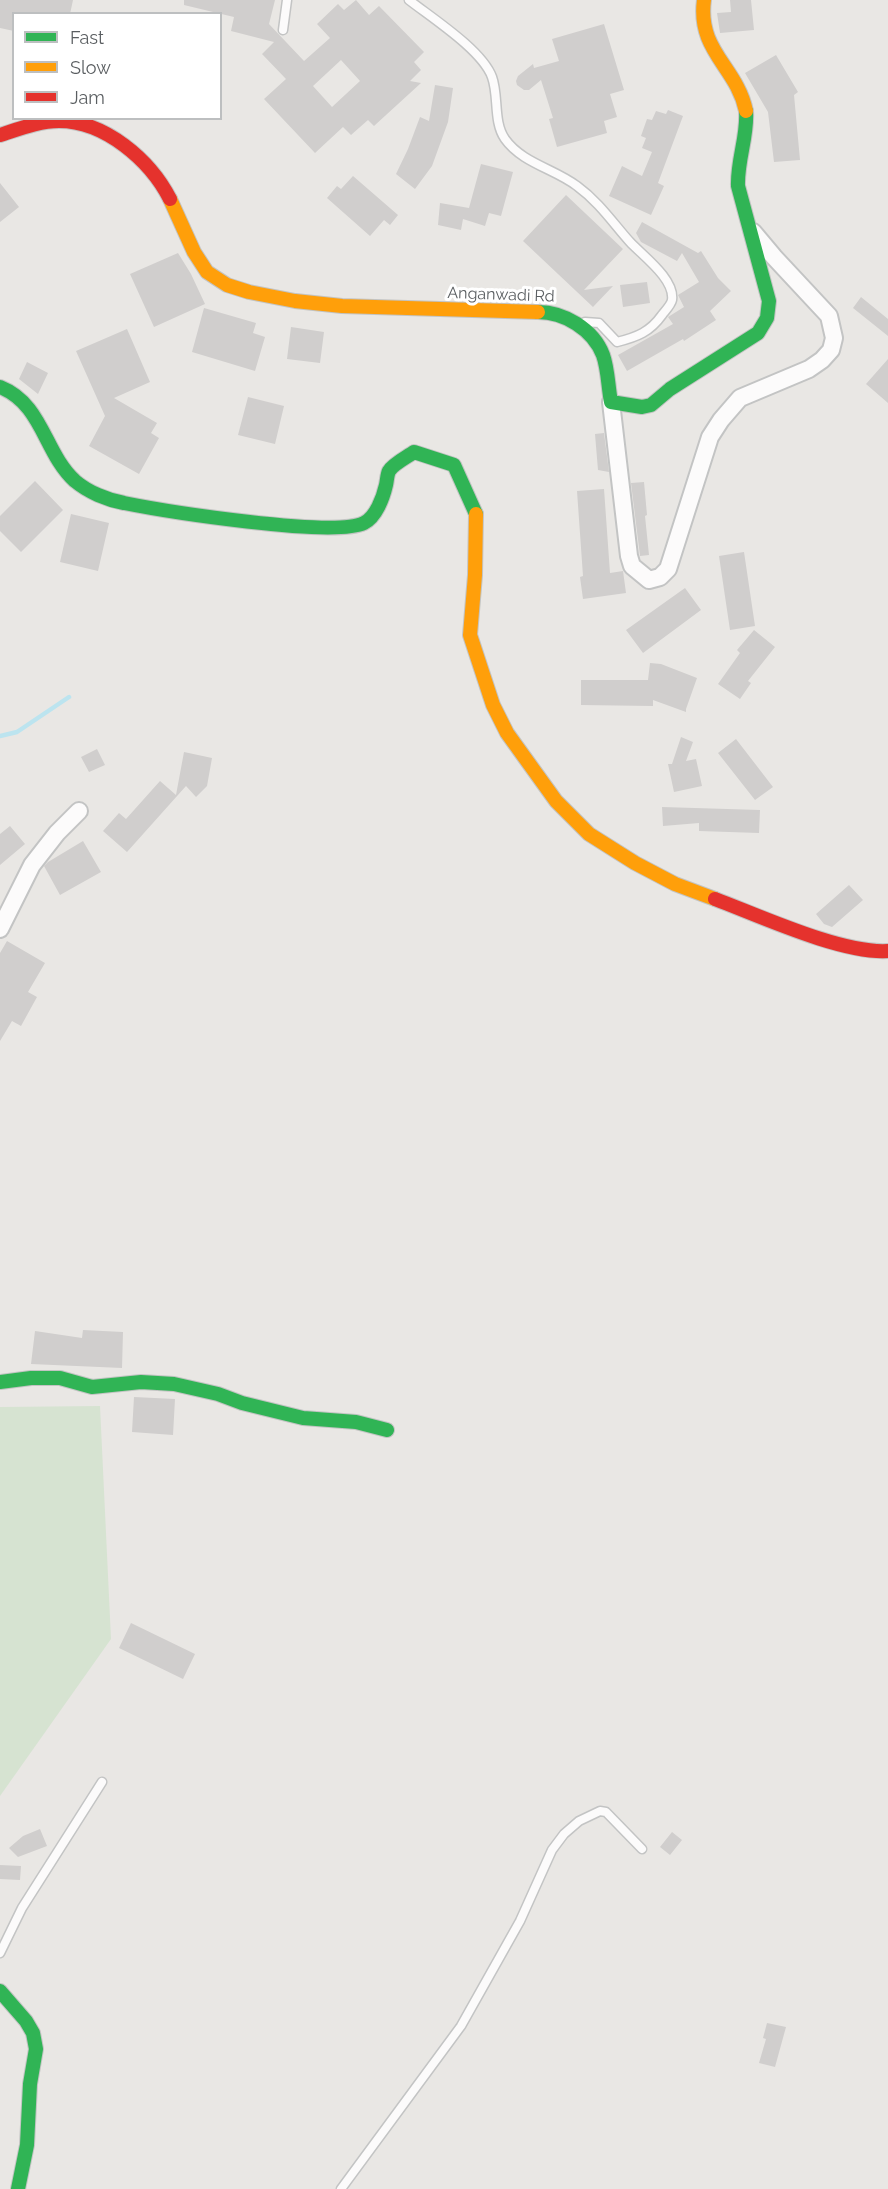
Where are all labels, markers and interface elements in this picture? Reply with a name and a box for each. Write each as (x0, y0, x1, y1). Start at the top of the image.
legend (12, 12, 222, 120)
text: Fast (70, 27, 104, 48)
text: Slow (70, 57, 111, 78)
text: Jam (70, 87, 105, 108)
street label: Anganwadi Rd (447, 284, 555, 306)

